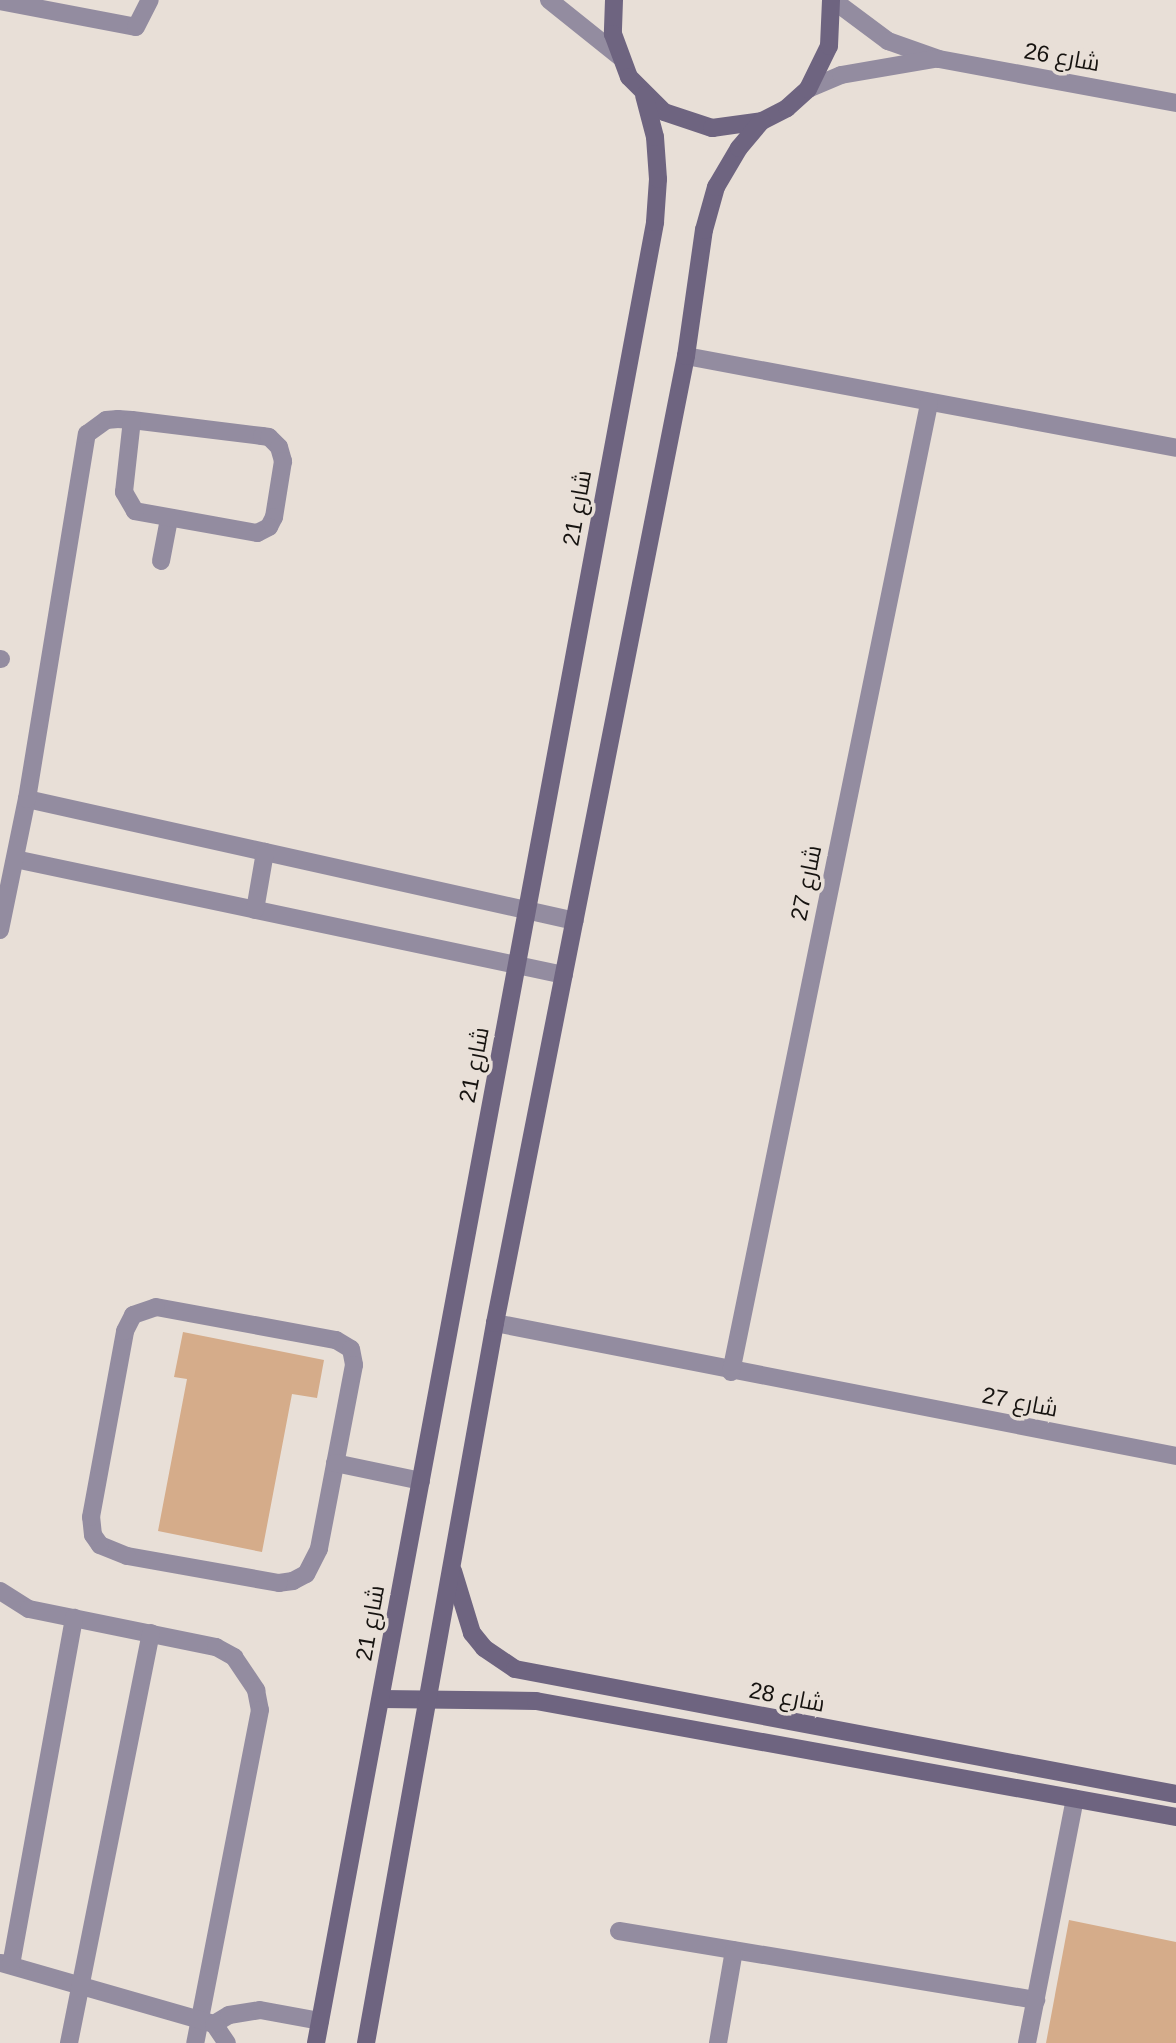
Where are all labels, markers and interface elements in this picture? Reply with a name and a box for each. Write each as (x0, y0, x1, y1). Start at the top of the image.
street label: شارع 26 (1022, 37, 1102, 77)
street label: شارع 21 (557, 468, 597, 548)
street label: شارع 27 (785, 843, 827, 923)
street label: شارع 21 (453, 1025, 495, 1105)
street label: شارع 27 (980, 1381, 1060, 1423)
street label: شارع 21 (350, 1583, 390, 1663)
street label: شارع 28 (747, 1676, 827, 1718)

